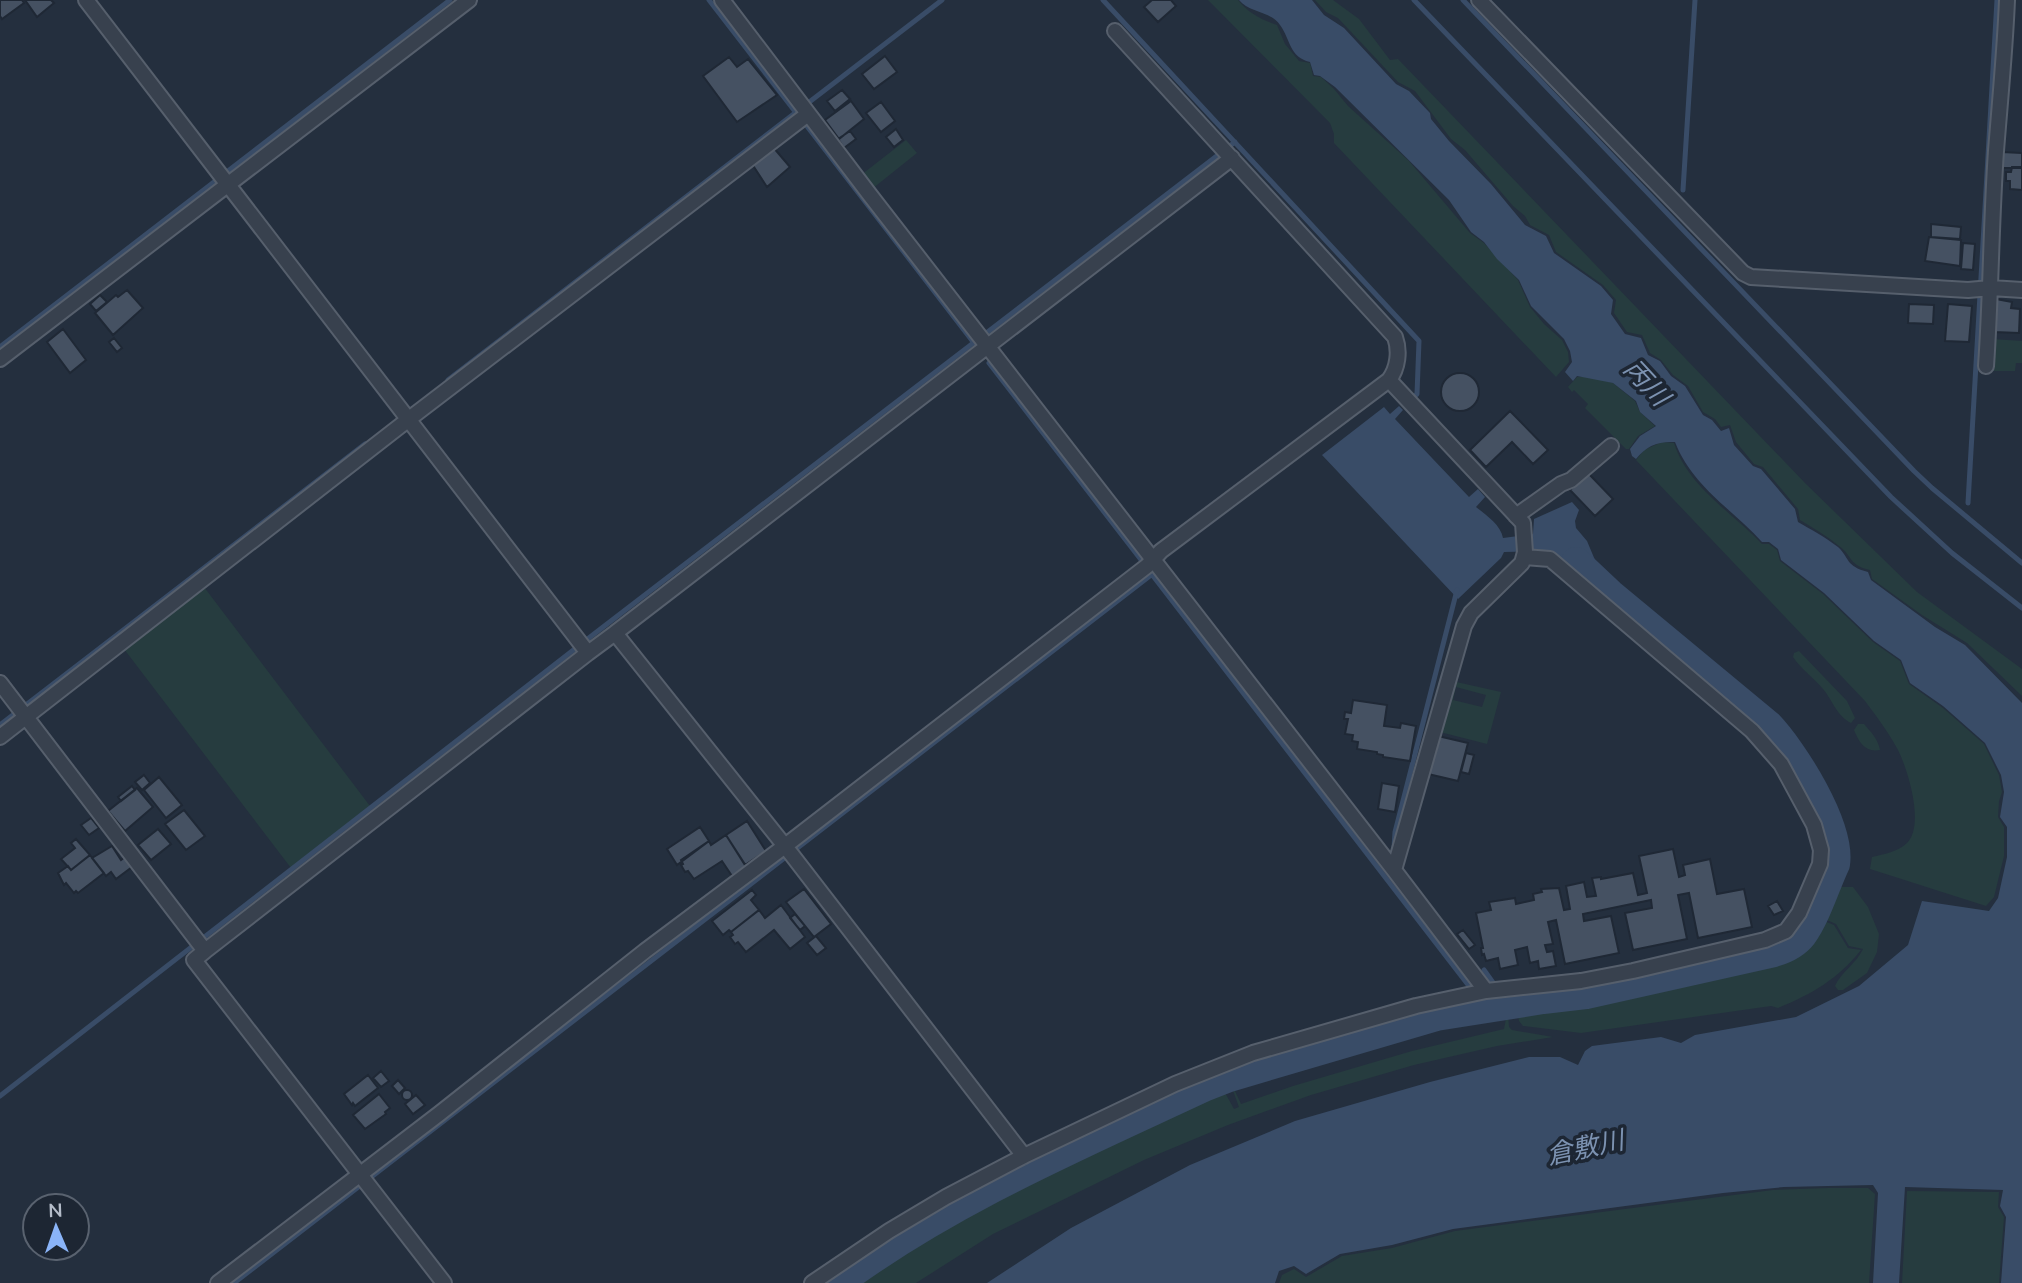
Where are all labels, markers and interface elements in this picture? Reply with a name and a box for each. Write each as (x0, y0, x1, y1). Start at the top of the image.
water label: 丙川 (1617, 352, 1679, 414)
water label: 倉敷川 (1543, 1122, 1630, 1171)
north arrow (21, 1192, 91, 1262)
text: N (48, 1198, 63, 1222)

